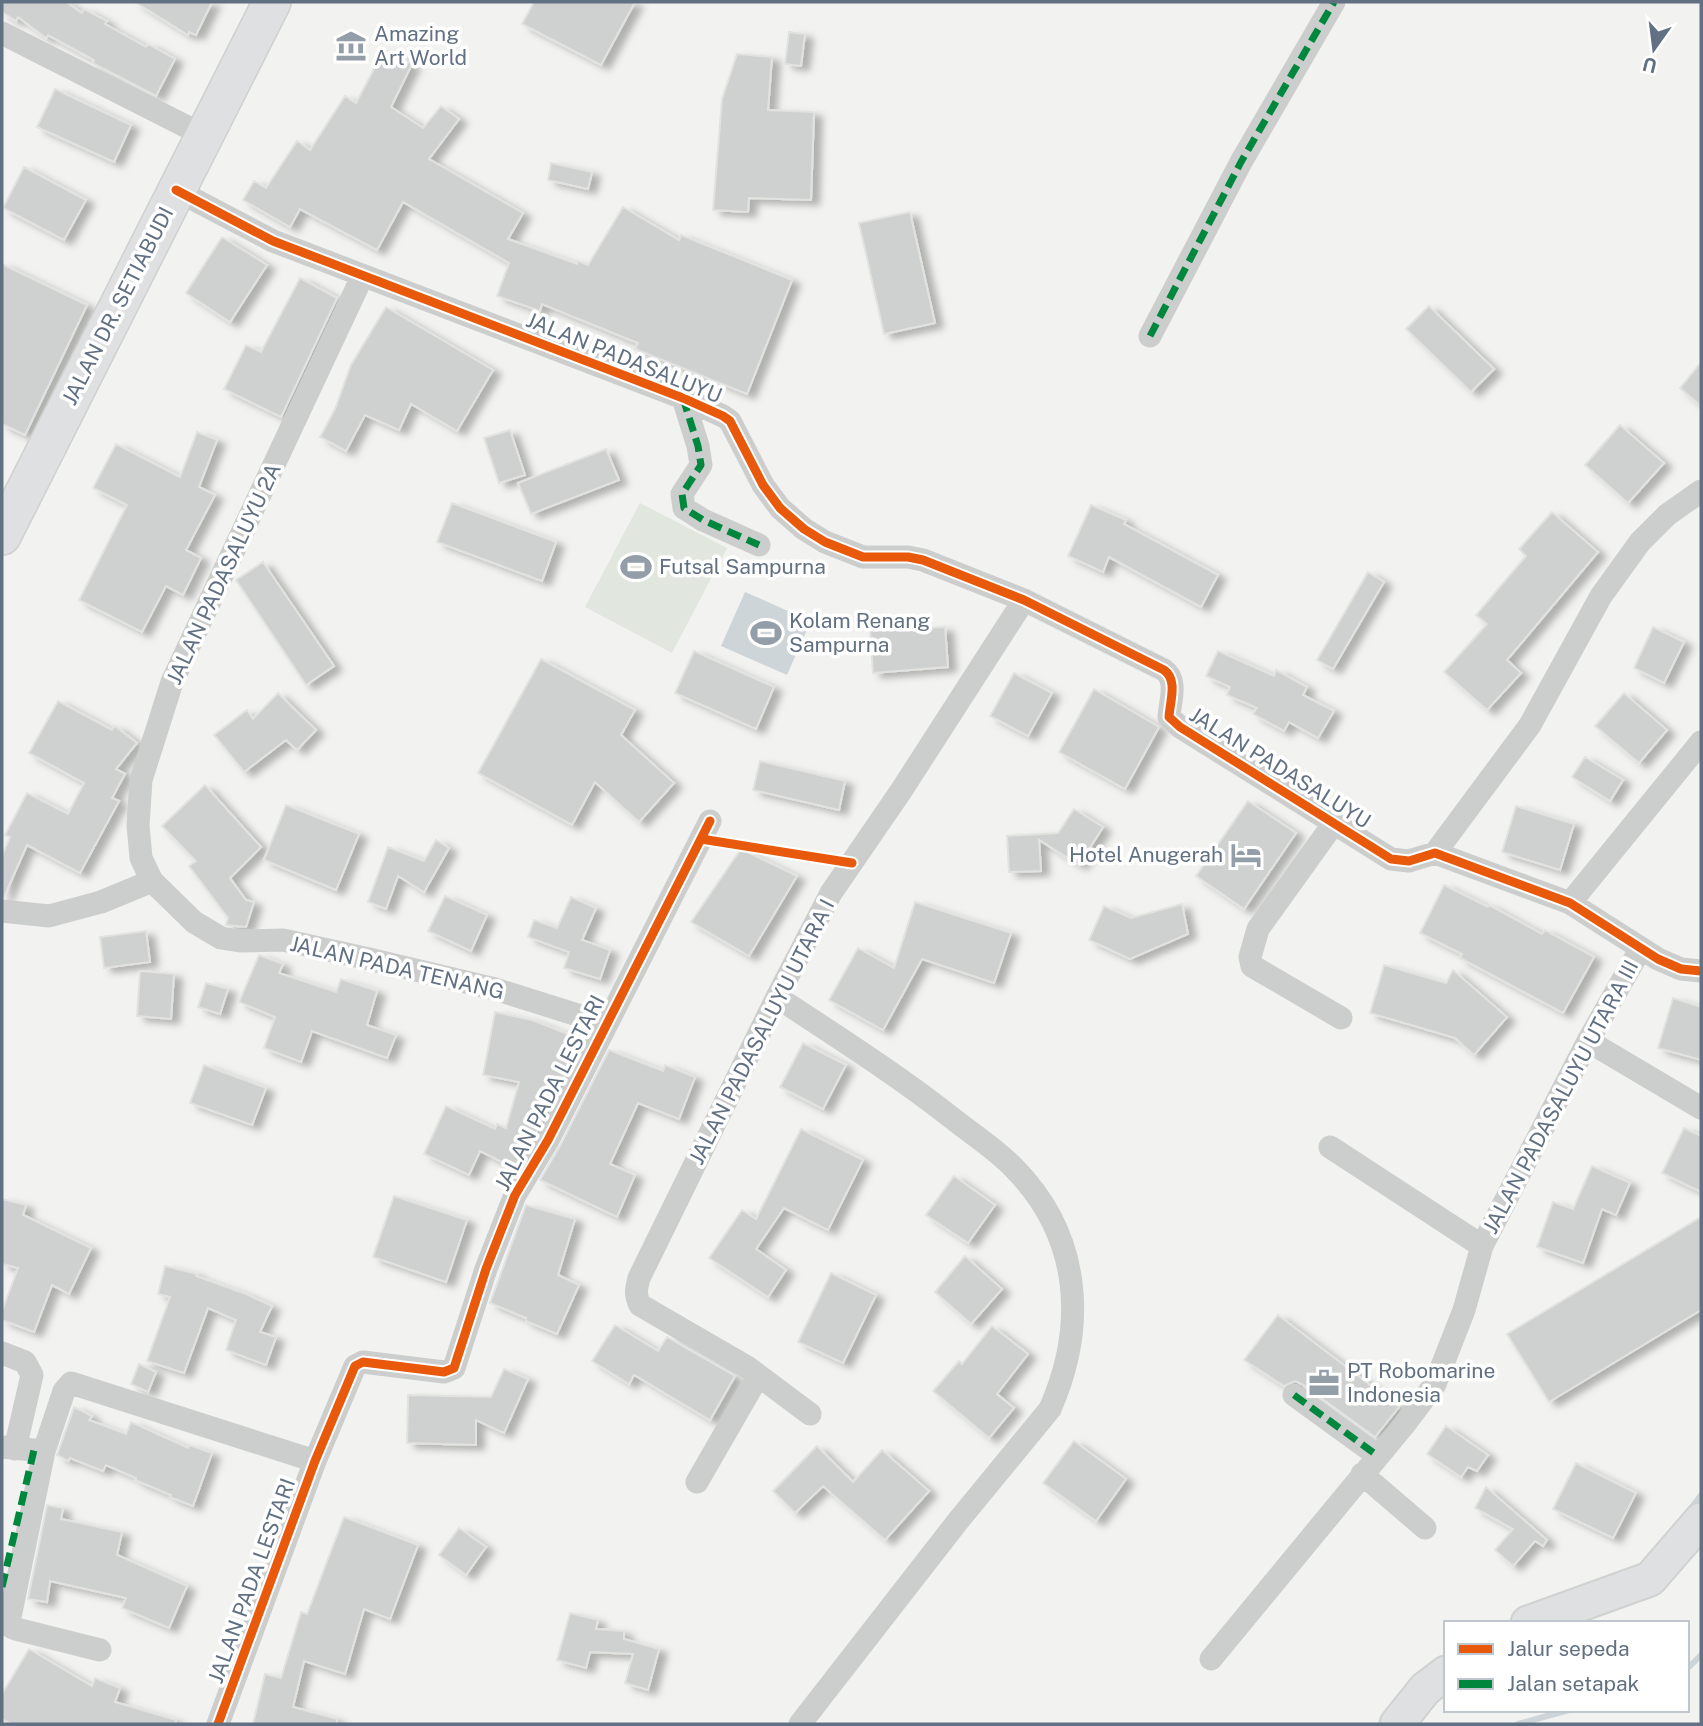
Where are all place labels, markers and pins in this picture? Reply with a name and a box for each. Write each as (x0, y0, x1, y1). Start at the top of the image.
place label: Amazing Art World (374, 21, 467, 70)
museum icon: Amazing Art World (334, 29, 368, 63)
sports icon: Futsal Sampurna (619, 550, 653, 584)
place label: Futsal Sampurna (659, 554, 826, 579)
place label: Kolam Renang Sampurna (789, 608, 930, 657)
sports icon: Kolam Renang Sampurna (749, 616, 783, 650)
hotel icon: Hotel Anugerah (1229, 838, 1263, 872)
place label: Hotel Anugerah (1069, 842, 1223, 867)
place label: PT Robomarine Indonesia (1347, 1358, 1495, 1407)
office icon: PT Robomarine Indonesia (1307, 1366, 1341, 1400)

